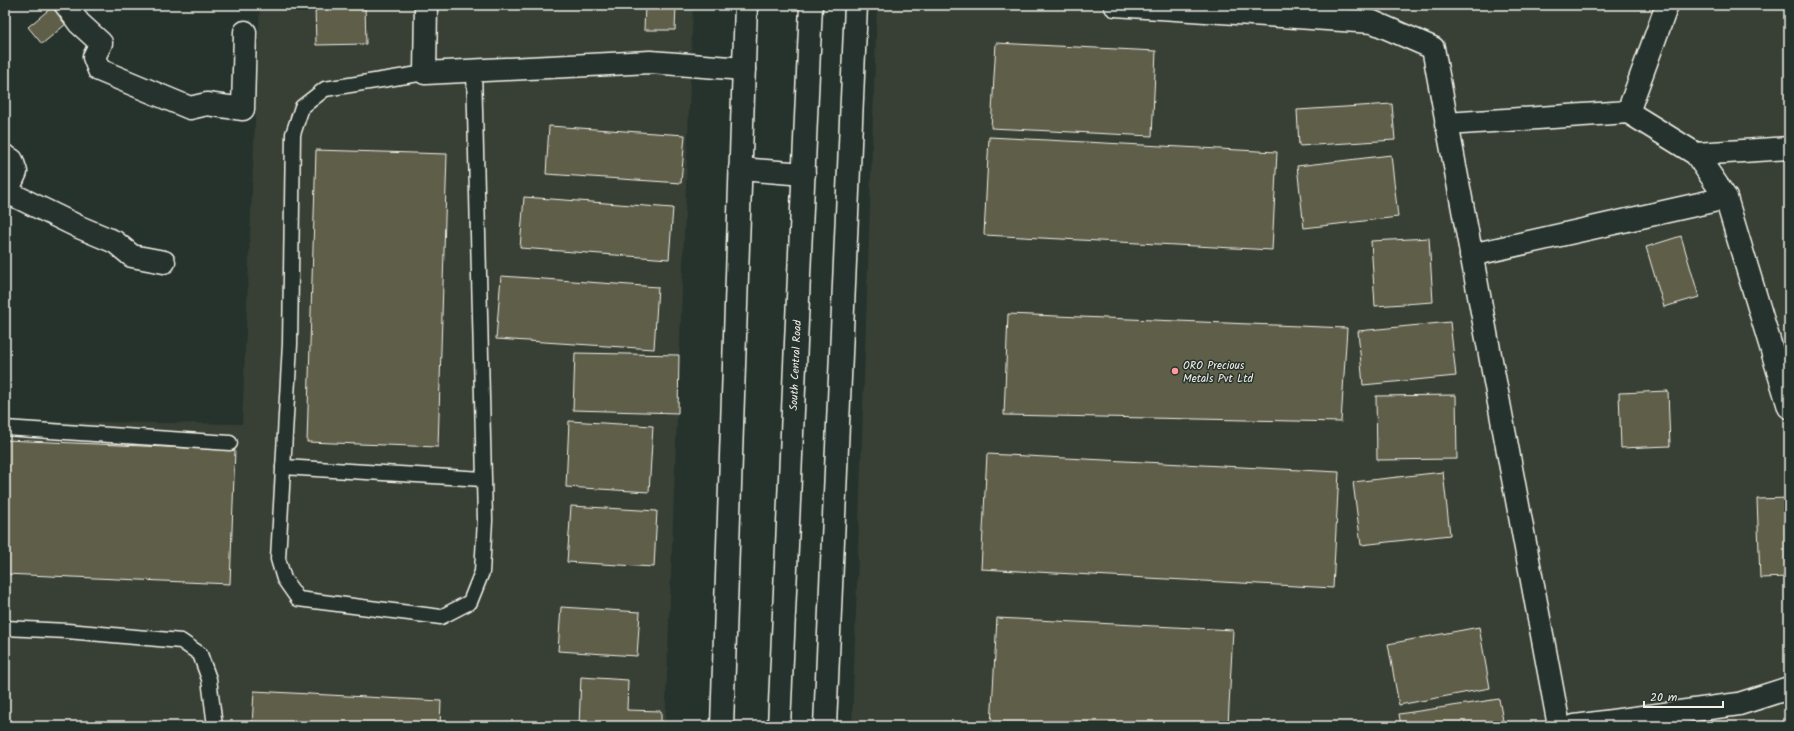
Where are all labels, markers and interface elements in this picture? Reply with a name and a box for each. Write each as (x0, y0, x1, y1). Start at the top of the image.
street label: South Central Road (785, 319, 807, 411)
place label: ORO Precious Metals Pvt Ltd (1183, 357, 1253, 388)
marker: ORO Precious Metals Pvt Ltd (1170, 366, 1180, 376)
scale bar (1644, 683, 1723, 709)
text: 20 m (1650, 688, 1678, 707)

